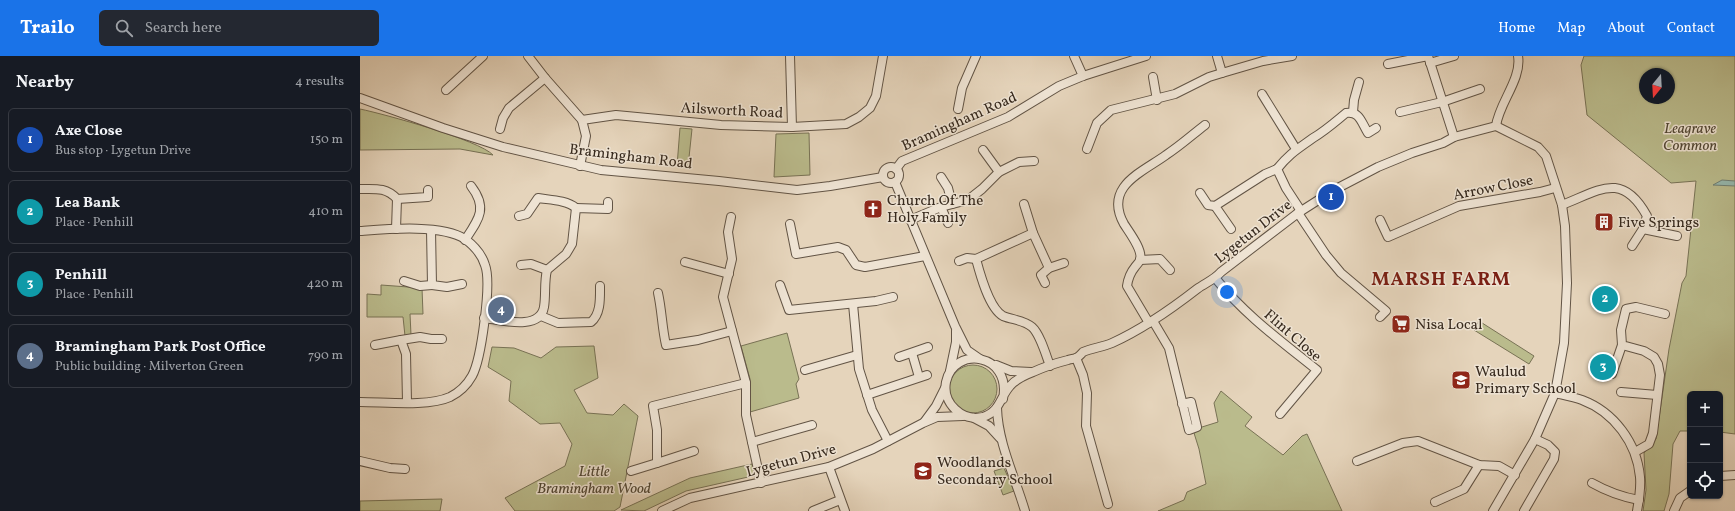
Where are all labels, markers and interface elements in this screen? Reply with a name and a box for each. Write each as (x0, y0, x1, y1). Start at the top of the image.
search box (99, 10, 379, 46)
text: Trailo (20, 15, 75, 41)
icon: search (113, 17, 135, 39)
text: Search here (145, 18, 222, 39)
text: Home (1498, 19, 1535, 38)
text: Map (1557, 19, 1585, 38)
text: About (1607, 19, 1645, 38)
text: Contact (1667, 19, 1715, 38)
north arrow (1639, 68, 1675, 104)
text: Nearby (16, 71, 74, 94)
text: 4 results (295, 73, 344, 91)
street label: Bramingham Road (899, 88, 1021, 157)
street label: Ailsworth Road (680, 98, 784, 125)
park label: Leagrave Common (1663, 119, 1717, 157)
text: Axe Close (55, 121, 122, 142)
text: 1 (27, 131, 33, 149)
text: 150 m (310, 131, 343, 149)
street label: Bramingham Road (568, 140, 694, 175)
text: Bus stop · Lygetun Drive (55, 142, 191, 160)
street label: Arrow Close (1452, 170, 1535, 206)
pin: 1 (1318, 182, 1344, 212)
place label: Church Of The Holy Family (887, 191, 983, 229)
text: Lea Bank (55, 193, 120, 214)
street label: Lygetun Drive (1211, 195, 1297, 269)
church icon: Church Of The Holy Family (862, 198, 884, 220)
text: 2 (27, 203, 33, 221)
text: 410 m (308, 203, 343, 221)
building icon: Five Springs (1593, 211, 1615, 233)
place label: Five Springs (1618, 213, 1699, 234)
text: Place · Penhill (55, 214, 133, 232)
text: Penhill (55, 265, 107, 286)
district label: MARSH FARM (1371, 267, 1511, 293)
text: 3 (27, 275, 33, 293)
text: 420 m (306, 275, 343, 293)
your location (1217, 282, 1237, 302)
pin: 2 (1592, 284, 1618, 314)
text: Place · Penhill (55, 286, 133, 304)
pin: 4 (488, 295, 514, 325)
street label: Flint Close (1259, 305, 1325, 367)
supermarket icon: Nisa Local (1390, 313, 1412, 335)
place label: Nisa Local (1415, 315, 1483, 336)
text: Bramingham Park Post Office (55, 337, 266, 358)
text: 4 (26, 347, 34, 365)
text: 790 m (308, 347, 343, 365)
pin: 3 (1590, 352, 1616, 382)
text: Public building · Milverton Green (55, 358, 244, 376)
place label: Waulud Primary School (1475, 362, 1576, 400)
school or university icon: Waulud Primary School (1450, 369, 1472, 391)
map controls (1687, 391, 1723, 499)
button: + (1687, 391, 1723, 427)
button: − (1687, 427, 1723, 463)
street label: Lygetun Drive (744, 439, 839, 484)
place label: Woodlands Secondary School (937, 453, 1053, 491)
school or university icon: Woodlands Secondary School (912, 460, 934, 482)
park label: Little Bramingham Wood (537, 462, 651, 500)
button: locate (1687, 463, 1723, 499)

